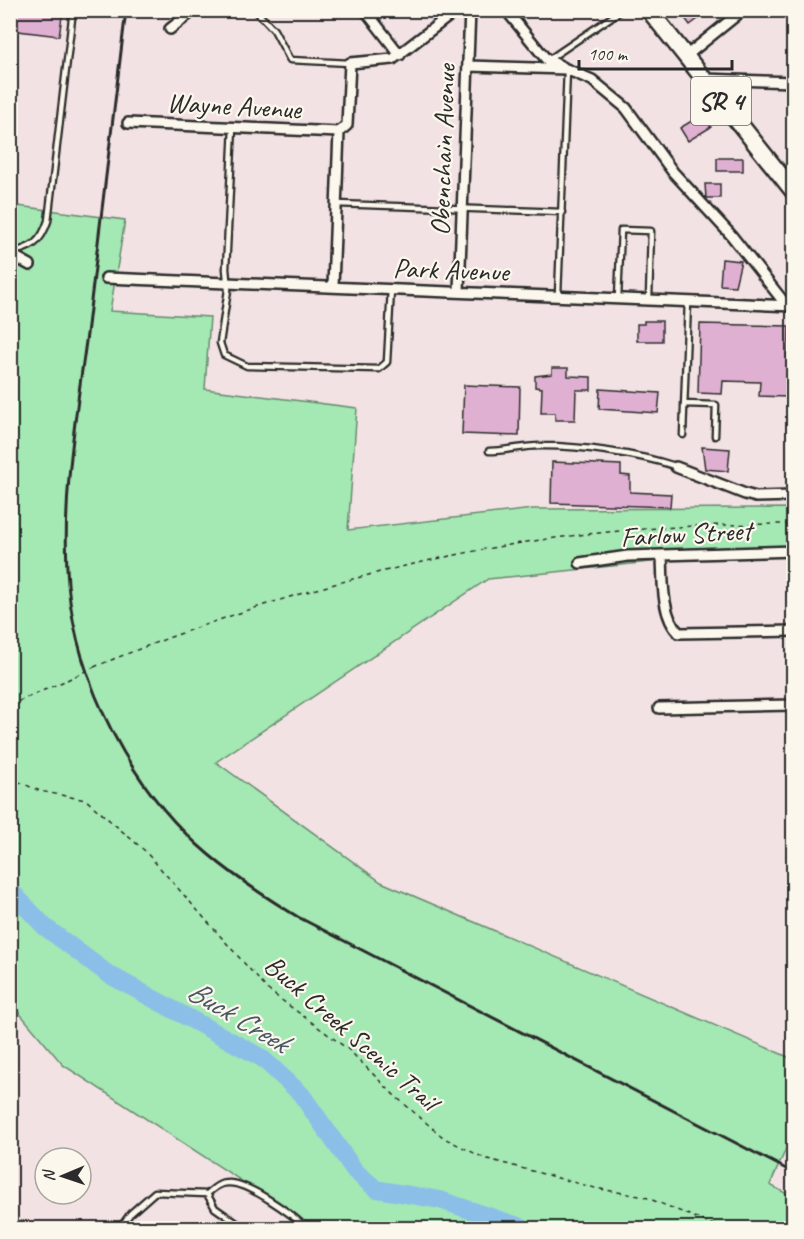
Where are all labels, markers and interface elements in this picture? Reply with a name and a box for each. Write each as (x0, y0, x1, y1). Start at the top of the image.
scale bar (579, 33, 732, 71)
text: 100 m (588, 43, 629, 65)
street label: Obenchain Avenue (422, 62, 463, 236)
road number: SR 4 (691, 77, 751, 125)
street label: Wayne Avenue (166, 85, 304, 127)
street label: Park Avenue (393, 250, 511, 289)
street label: Farlow Street (620, 512, 756, 554)
street label: Buck Creek Scenic Trail (257, 947, 450, 1121)
water label: Buck Creek (181, 971, 300, 1064)
north arrow (33, 1146, 93, 1206)
text: N (39, 1168, 59, 1182)

